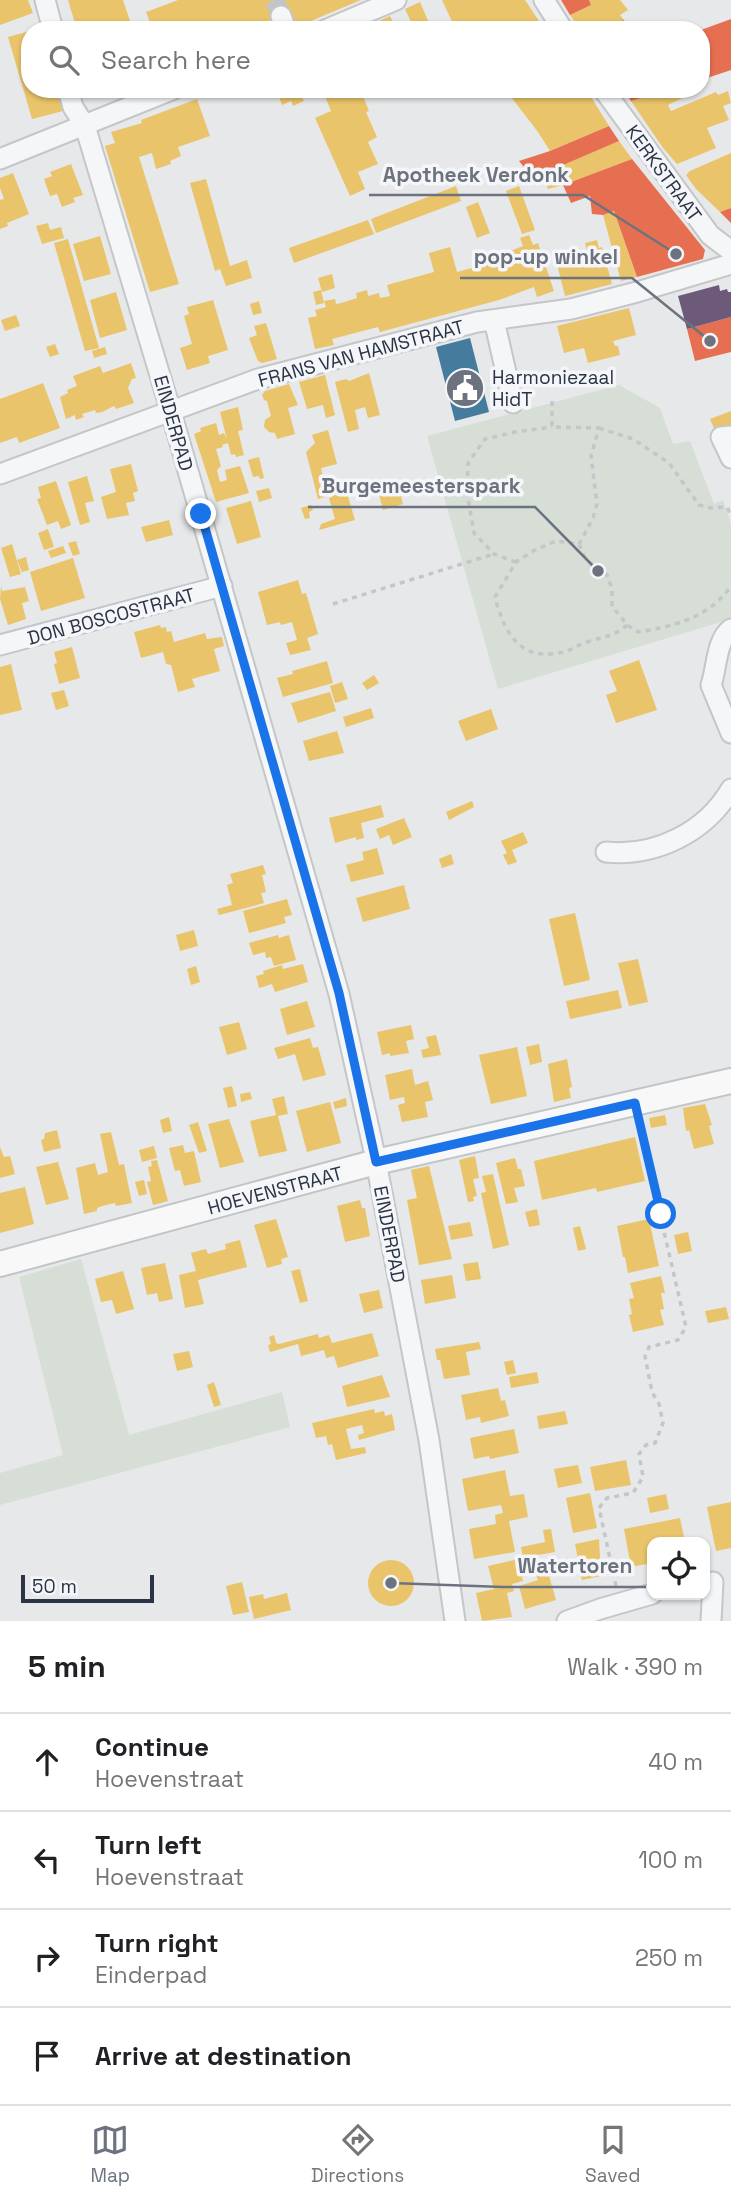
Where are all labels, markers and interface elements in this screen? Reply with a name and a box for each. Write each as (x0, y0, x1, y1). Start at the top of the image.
search box (21, 21, 710, 98)
icon: search (45, 41, 83, 79)
text: Search here (101, 43, 251, 77)
street label: KERKSTRAAT (620, 120, 707, 227)
callout: Apotheek Verdonk (369, 153, 583, 195)
text: Apotheek Verdonk (383, 161, 569, 188)
callout: pop-up winkel (460, 236, 632, 278)
text: pop-up winkel (474, 243, 618, 270)
street label: FRANS VAN HAMSTRAAT (255, 314, 467, 393)
place label: Harmoniezaal HidT (492, 365, 614, 412)
public building icon: Harmoniezaal HidT (444, 367, 486, 409)
street label: EINDERPAD (148, 373, 199, 474)
callout: Burgemeesterspark (308, 465, 535, 507)
text: Burgemeesterspark (321, 472, 521, 499)
route end (185, 498, 216, 529)
street label: DON BOSCOSTRAAT (25, 582, 198, 651)
street label: HOEVENSTRAAT (205, 1160, 345, 1221)
street label: EINDERPAD (368, 1184, 411, 1285)
route start (645, 1198, 676, 1229)
map controls (647, 1537, 710, 1600)
button: locate (647, 1537, 710, 1600)
callout: Watertoren (503, 1545, 646, 1587)
text: Watertoren (518, 1552, 632, 1579)
scale bar (21, 1572, 154, 1604)
text: 50 m (32, 1574, 77, 1599)
text: 5 min (28, 1647, 106, 1686)
text: Walk · 390 m (567, 1652, 703, 1682)
text: Continue (95, 1730, 209, 1764)
icon: ahead (28, 1743, 66, 1781)
text: 40 m (648, 1747, 703, 1777)
text: Hoevenstraat (95, 1764, 244, 1794)
text: Turn left (95, 1828, 202, 1862)
icon: left (28, 1841, 66, 1879)
text: 100 m (638, 1845, 703, 1875)
text: Hoevenstraat (95, 1862, 244, 1892)
text: Turn right (95, 1926, 219, 1960)
icon: right (28, 1939, 66, 1977)
text: 250 m (635, 1943, 703, 1973)
text: Einderpad (95, 1960, 207, 1990)
icon: arrive (28, 2037, 66, 2075)
text: Arrive at destination (95, 2039, 352, 2073)
tab: Map (90, 2121, 130, 2188)
tab: Directions (311, 2121, 404, 2188)
tab: Saved (585, 2121, 641, 2188)

